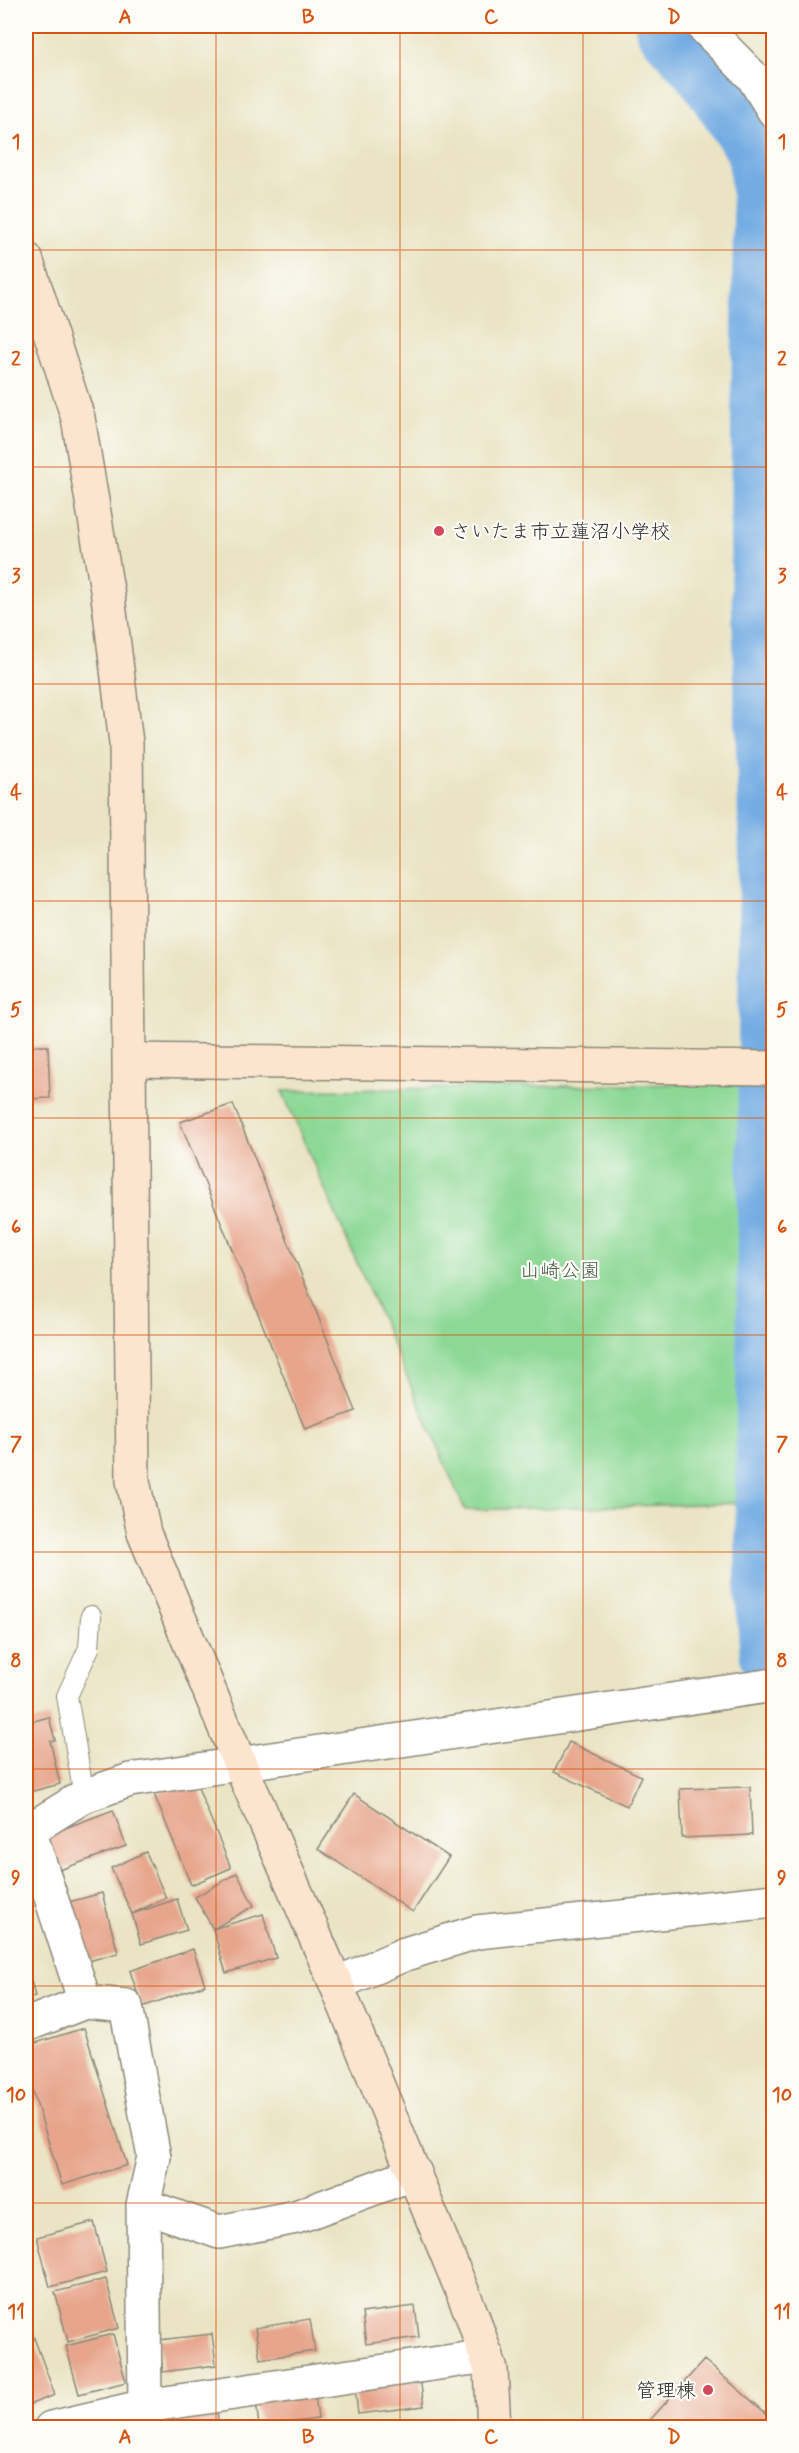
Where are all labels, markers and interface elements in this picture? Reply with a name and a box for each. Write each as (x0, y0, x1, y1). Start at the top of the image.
text: A (118, 4, 132, 31)
text: B (302, 4, 315, 31)
text: C (484, 4, 499, 31)
text: D (667, 4, 681, 31)
text: 1 (12, 129, 20, 156)
text: 1 (778, 129, 786, 156)
text: 2 (11, 346, 21, 373)
text: 2 (777, 346, 787, 373)
place label: さいたま市立蓮沼小学校 (451, 519, 670, 546)
marker: さいたま市立蓮沼小学校 (432, 524, 446, 538)
text: 3 (11, 563, 21, 590)
text: 3 (777, 563, 787, 590)
text: 4 (10, 780, 22, 807)
text: 4 (776, 780, 788, 807)
text: 5 (10, 997, 22, 1024)
text: 5 (776, 997, 788, 1024)
text: 6 (11, 1214, 21, 1241)
text: 6 (777, 1214, 787, 1241)
park label: 山崎公園 (520, 1258, 600, 1285)
text: 7 (10, 1431, 22, 1458)
text: 7 (776, 1431, 788, 1458)
text: 8 (10, 1648, 22, 1675)
text: 8 (776, 1648, 788, 1675)
text: 9 (11, 1865, 21, 1892)
text: 9 (777, 1865, 787, 1892)
text: 10 (6, 2082, 26, 2109)
text: 10 (772, 2082, 792, 2109)
text: 11 (7, 2299, 25, 2326)
text: 11 (773, 2299, 791, 2326)
place label: 管理棟 (636, 2378, 696, 2405)
marker: 管理棟 (701, 2383, 715, 2397)
text: A (118, 2424, 132, 2451)
text: B (302, 2424, 315, 2451)
text: C (484, 2424, 499, 2451)
text: D (667, 2424, 681, 2451)

